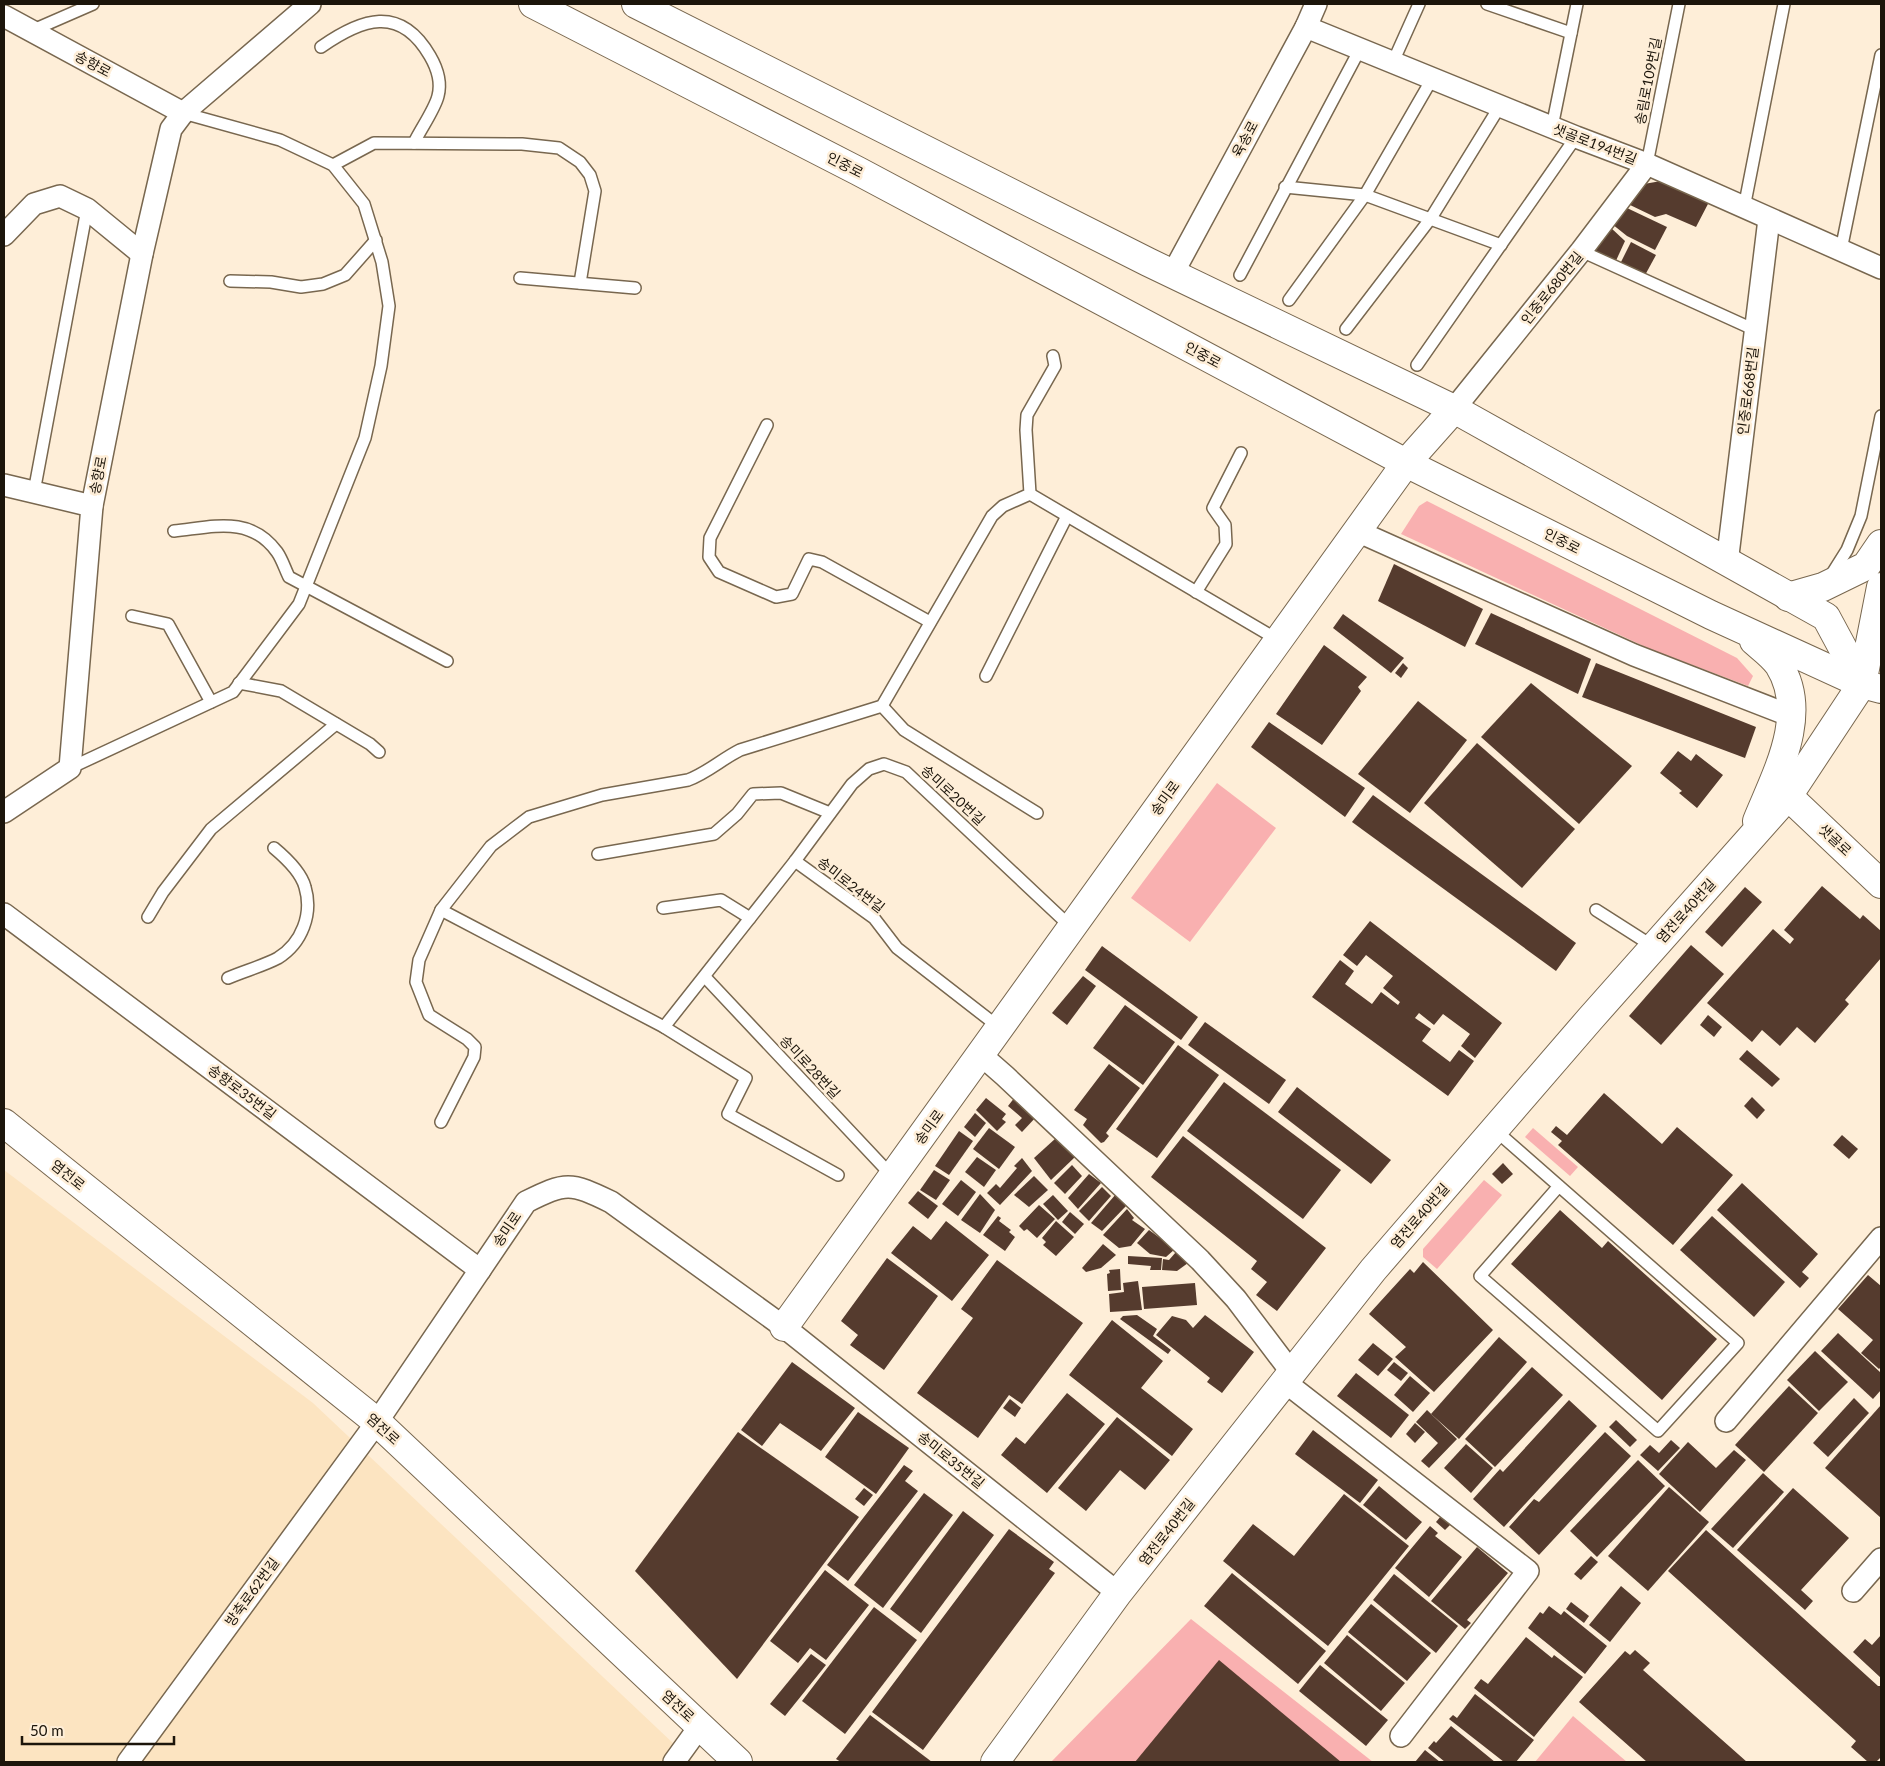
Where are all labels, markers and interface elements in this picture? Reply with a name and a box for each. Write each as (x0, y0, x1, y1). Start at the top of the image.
street label: 송림로109번길 (1631, 36, 1664, 126)
street label: 송향로 (72, 47, 114, 80)
street label: 육송로 (1228, 118, 1261, 160)
street label: 샛골로194번길 (1551, 120, 1640, 167)
street label: 인중로 (824, 148, 866, 181)
street label: 인중로680번길 (1517, 248, 1586, 328)
street label: 인중로 (1182, 338, 1224, 371)
street label: 인중로668번길 (1734, 346, 1761, 436)
street label: 송향로 (85, 454, 110, 495)
street label: 인중로 (1541, 524, 1583, 557)
street label: 송미로20번길 (918, 761, 989, 828)
street label: 송미로 (1146, 777, 1183, 818)
street label: 샛골로 (1815, 820, 1855, 859)
street label: 송미로24번길 (814, 853, 888, 916)
street label: 염전로40번길 (1652, 875, 1719, 946)
street label: 송미로28번길 (777, 1031, 844, 1102)
street label: 송향로35번길 (205, 1061, 280, 1123)
street label: 송미로 (910, 1106, 947, 1147)
street label: 염전로 (48, 1156, 89, 1193)
street label: 염전로40번길 (1387, 1180, 1452, 1252)
street label: 송미로 (489, 1208, 525, 1249)
street label: 염전로 (363, 1409, 403, 1448)
street label: 송미로35번길 (915, 1428, 988, 1492)
street label: 염전로40번길 (1135, 1495, 1198, 1569)
street label: 방축로62번길 (221, 1554, 282, 1629)
street label: 염전로 (658, 1686, 698, 1725)
scale bar (22, 1714, 175, 1746)
text: 50 m (30, 1721, 64, 1739)

